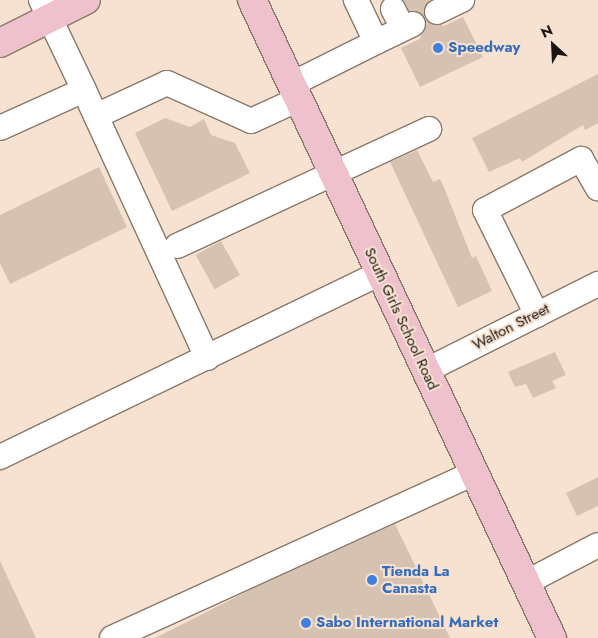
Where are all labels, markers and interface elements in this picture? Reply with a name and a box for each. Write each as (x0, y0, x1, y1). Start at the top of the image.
north arrow (528, 20, 578, 70)
text: N (537, 20, 556, 43)
place label: Speedway (448, 39, 520, 57)
marker: Speedway (432, 42, 444, 54)
street label: South Girls School Road (360, 245, 442, 393)
street label: Walton Street (470, 300, 552, 354)
place label: Tienda La Canasta (382, 562, 450, 597)
marker: Tienda La Canasta (366, 574, 378, 586)
place label: Sabo International Market (316, 614, 498, 632)
marker: Sabo International Market (300, 617, 312, 629)

